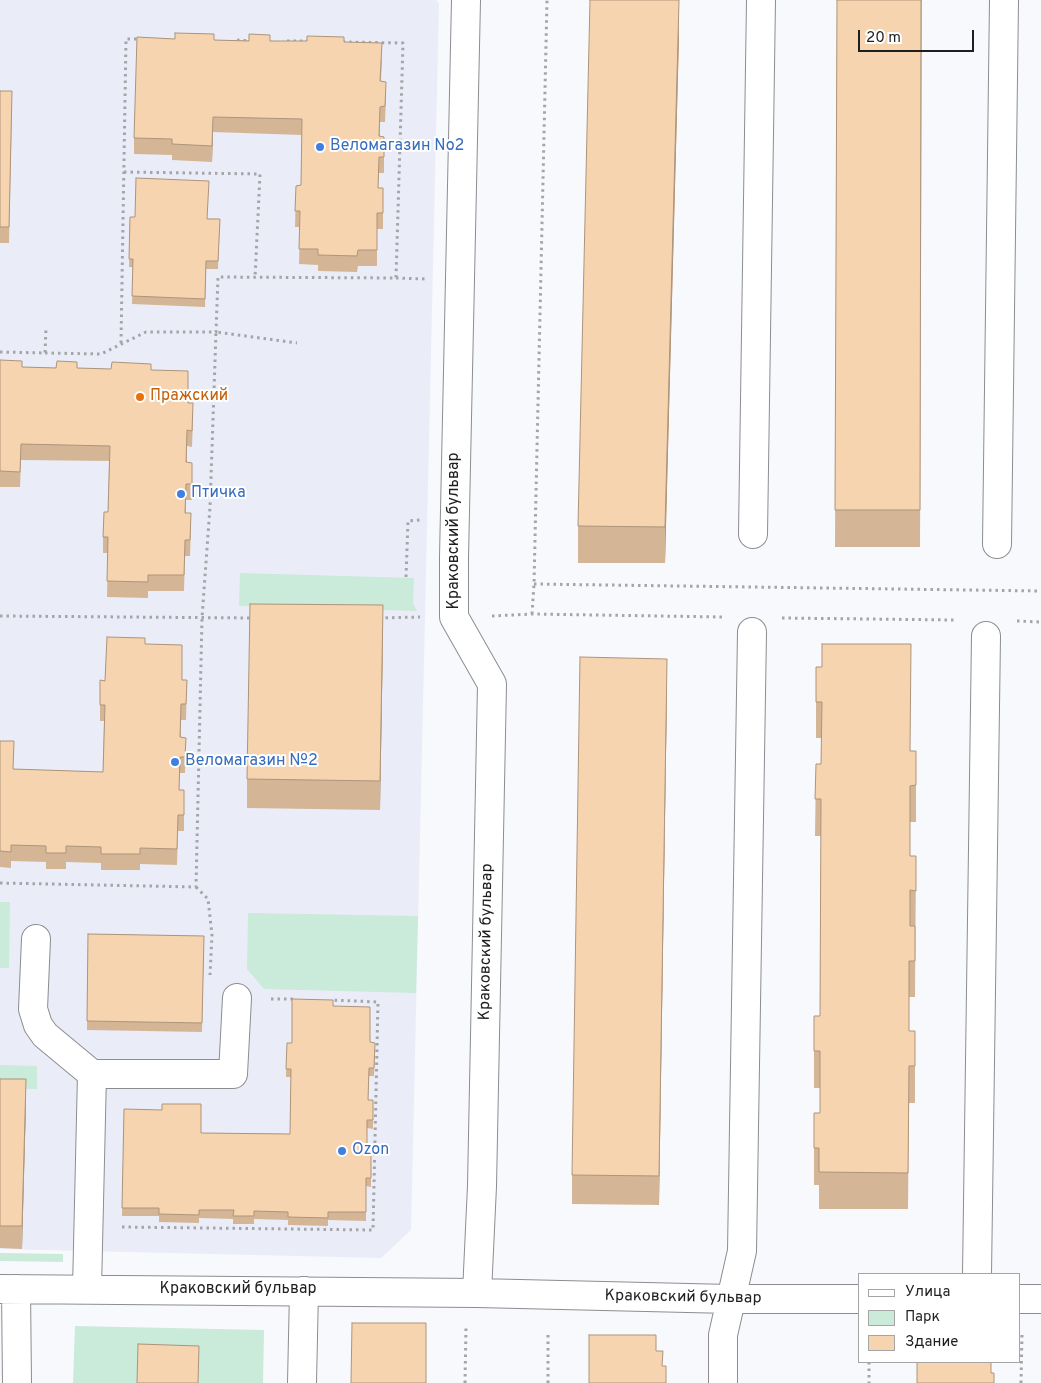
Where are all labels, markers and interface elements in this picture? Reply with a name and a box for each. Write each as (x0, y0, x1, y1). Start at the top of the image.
scale bar (861, 20, 977, 52)
text: 20 m (866, 29, 901, 48)
place label: Веломагазин No2 (330, 137, 464, 157)
marker: Веломагазин No2 (314, 141, 326, 153)
place label: Пражский (150, 387, 228, 407)
marker: Пражский (134, 391, 146, 403)
street label: Краковский бульвар (445, 453, 465, 609)
place label: Птичка (191, 484, 246, 504)
marker: Птичка (175, 488, 187, 500)
place label: Веломагазин №2 (185, 752, 318, 772)
marker: Веломагазин №2 (169, 756, 181, 768)
street label: Краковский бульвар (476, 863, 498, 1021)
place label: Ozon (352, 1141, 389, 1161)
marker: Ozon (336, 1145, 348, 1157)
legend (858, 1273, 1021, 1363)
street label: Краковский бульвар (160, 1280, 316, 1300)
text: Улица (905, 1283, 950, 1302)
street label: Краковский бульвар (604, 1287, 762, 1309)
text: Парк (905, 1308, 940, 1327)
text: Здание (905, 1333, 958, 1352)

